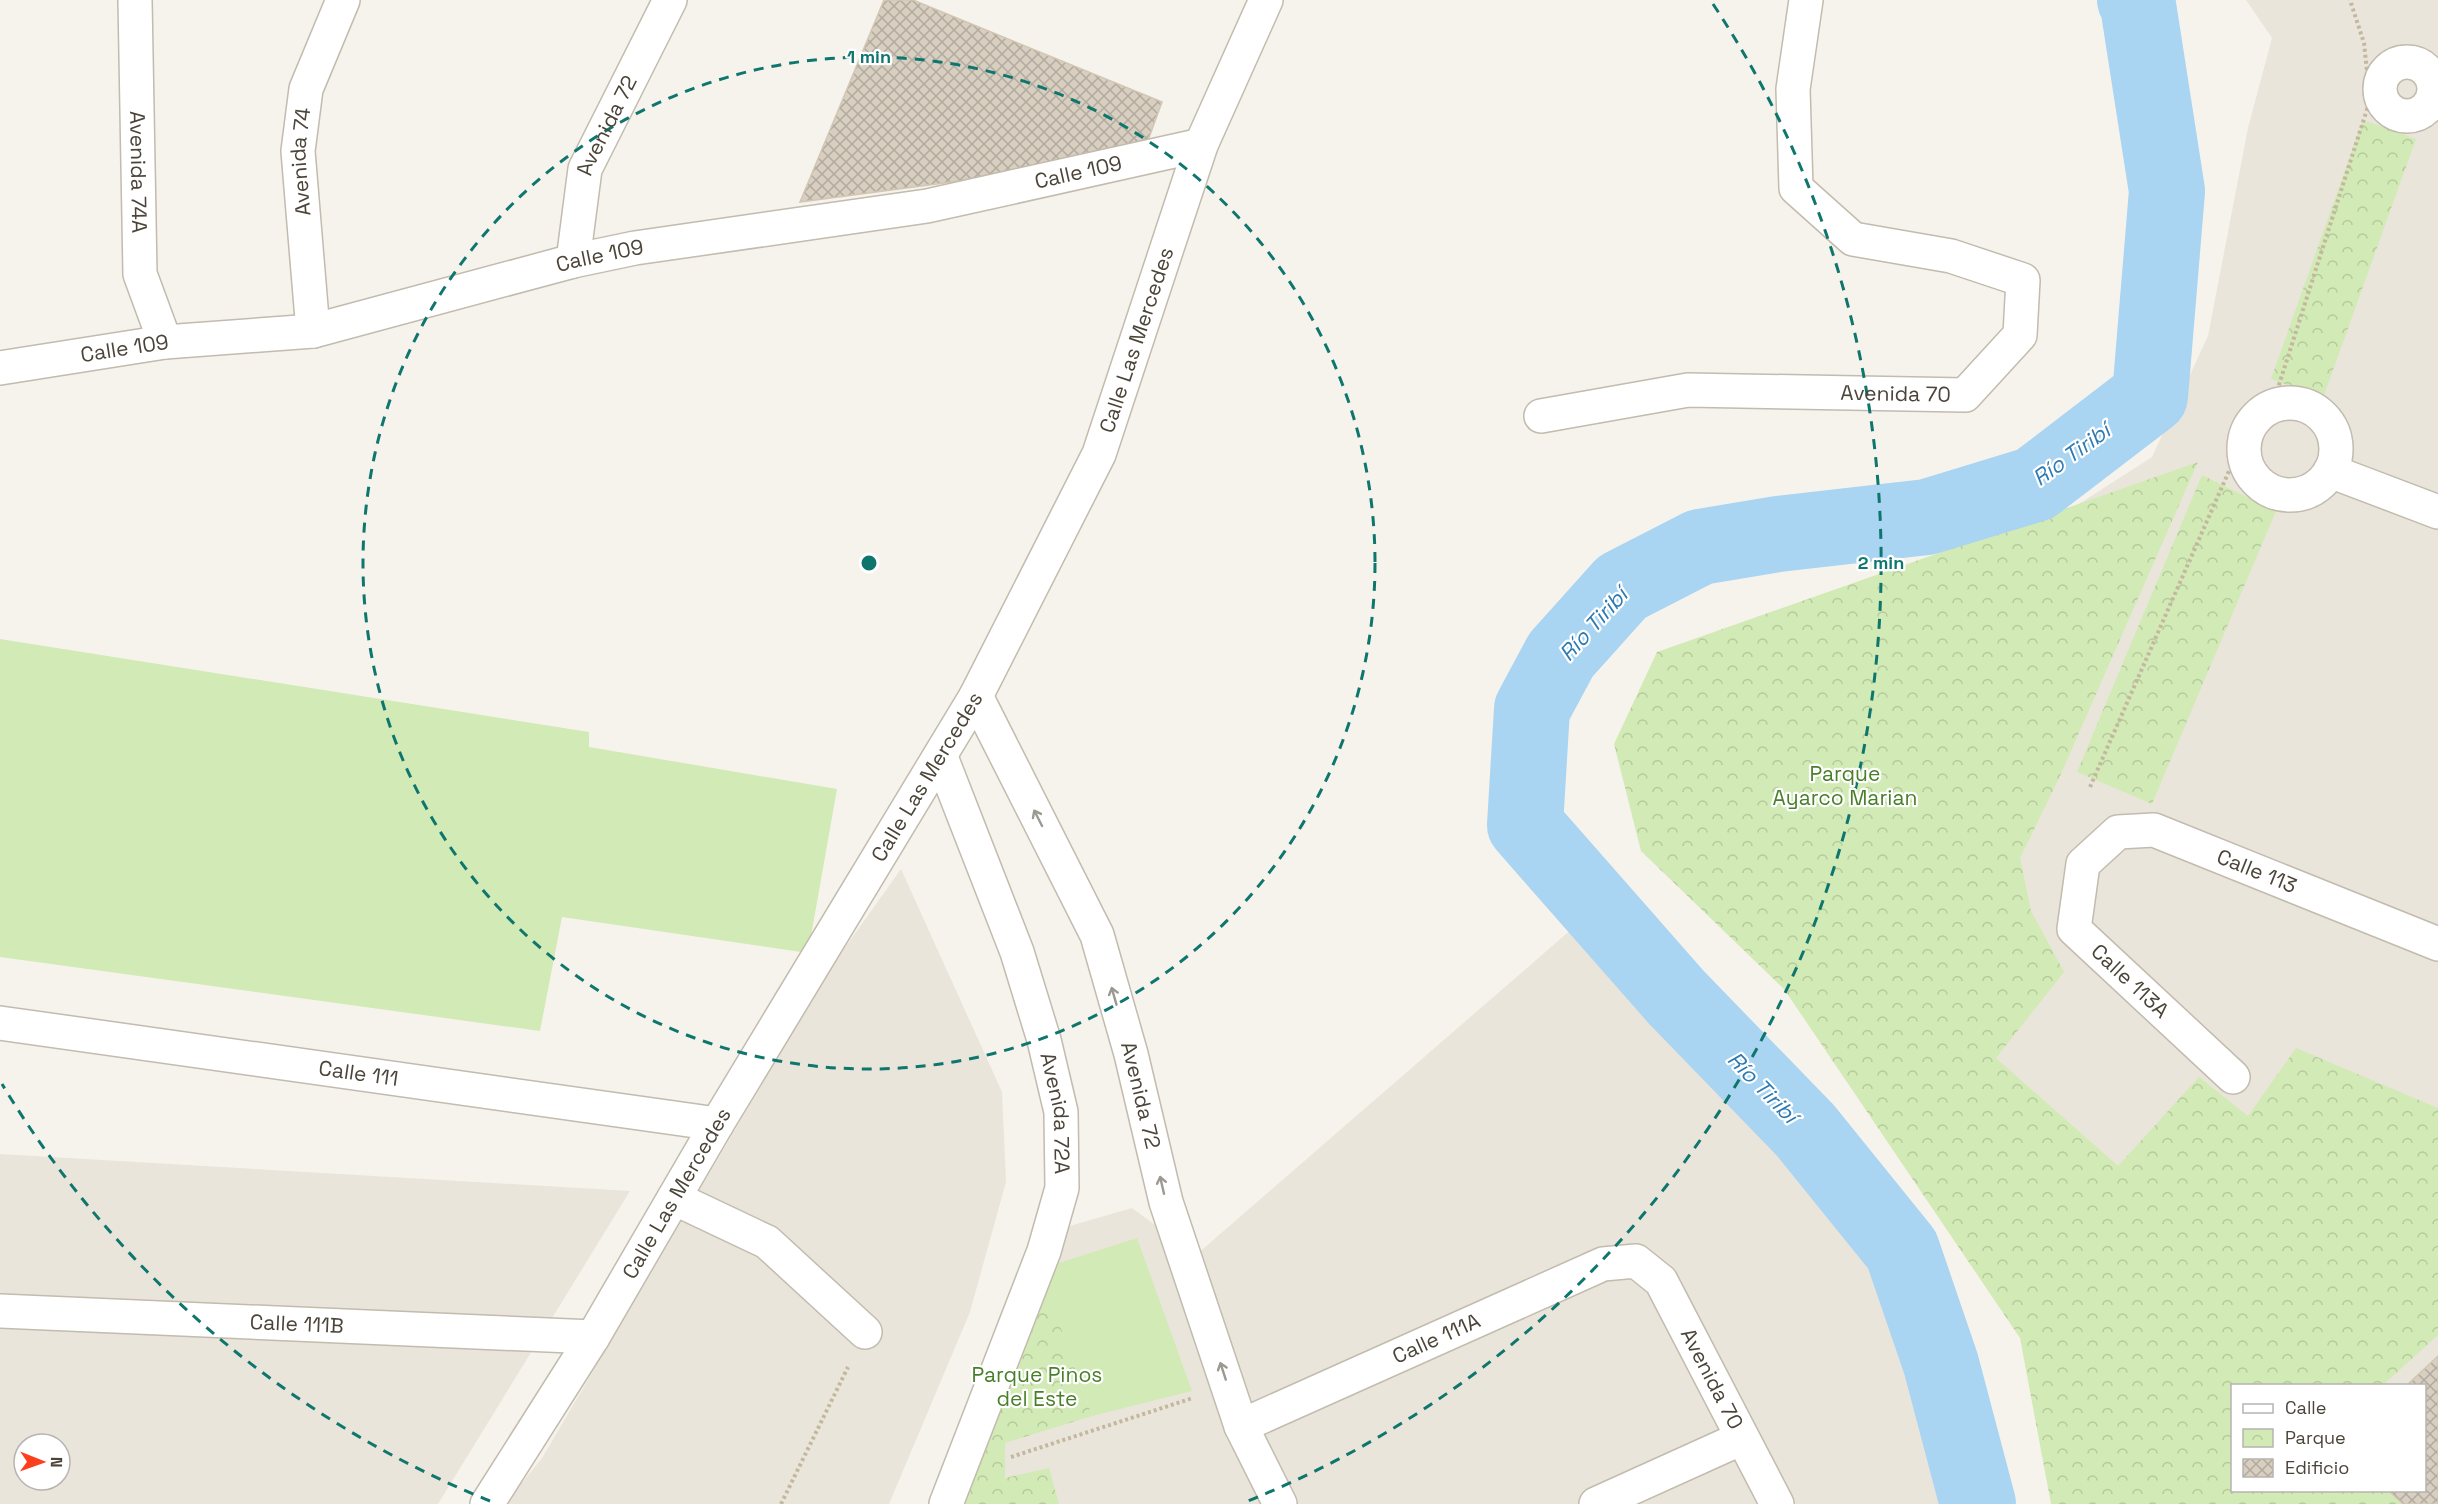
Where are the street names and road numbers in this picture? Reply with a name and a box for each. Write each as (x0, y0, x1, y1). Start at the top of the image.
street label: Avenida 72 (570, 71, 643, 177)
street label: Avenida 74 (284, 106, 317, 217)
street label: Avenida 74A (124, 111, 153, 233)
street label: Calle 109 (1032, 149, 1124, 195)
street label: Calle 109 (553, 233, 645, 278)
street label: Calle Las Mercedes (1093, 244, 1179, 436)
street label: Calle 109 (78, 328, 170, 368)
street label: Avenida 70 (1840, 379, 1951, 408)
street label: Calle Las Mercedes (865, 687, 988, 867)
street label: Calle 113 (2213, 843, 2301, 899)
street label: Calle 113A (2086, 938, 2175, 1024)
street label: Avenida 72 (1115, 1038, 1167, 1152)
street label: Avenida 72A (1034, 1050, 1076, 1174)
street label: Calle 111 (317, 1054, 400, 1092)
street label: Calle Las Mercedes (616, 1102, 737, 1284)
street label: Calle 111A (1388, 1307, 1484, 1370)
street label: Calle 111B (249, 1308, 344, 1339)
street label: Avenida 70 (1675, 1323, 1750, 1434)

